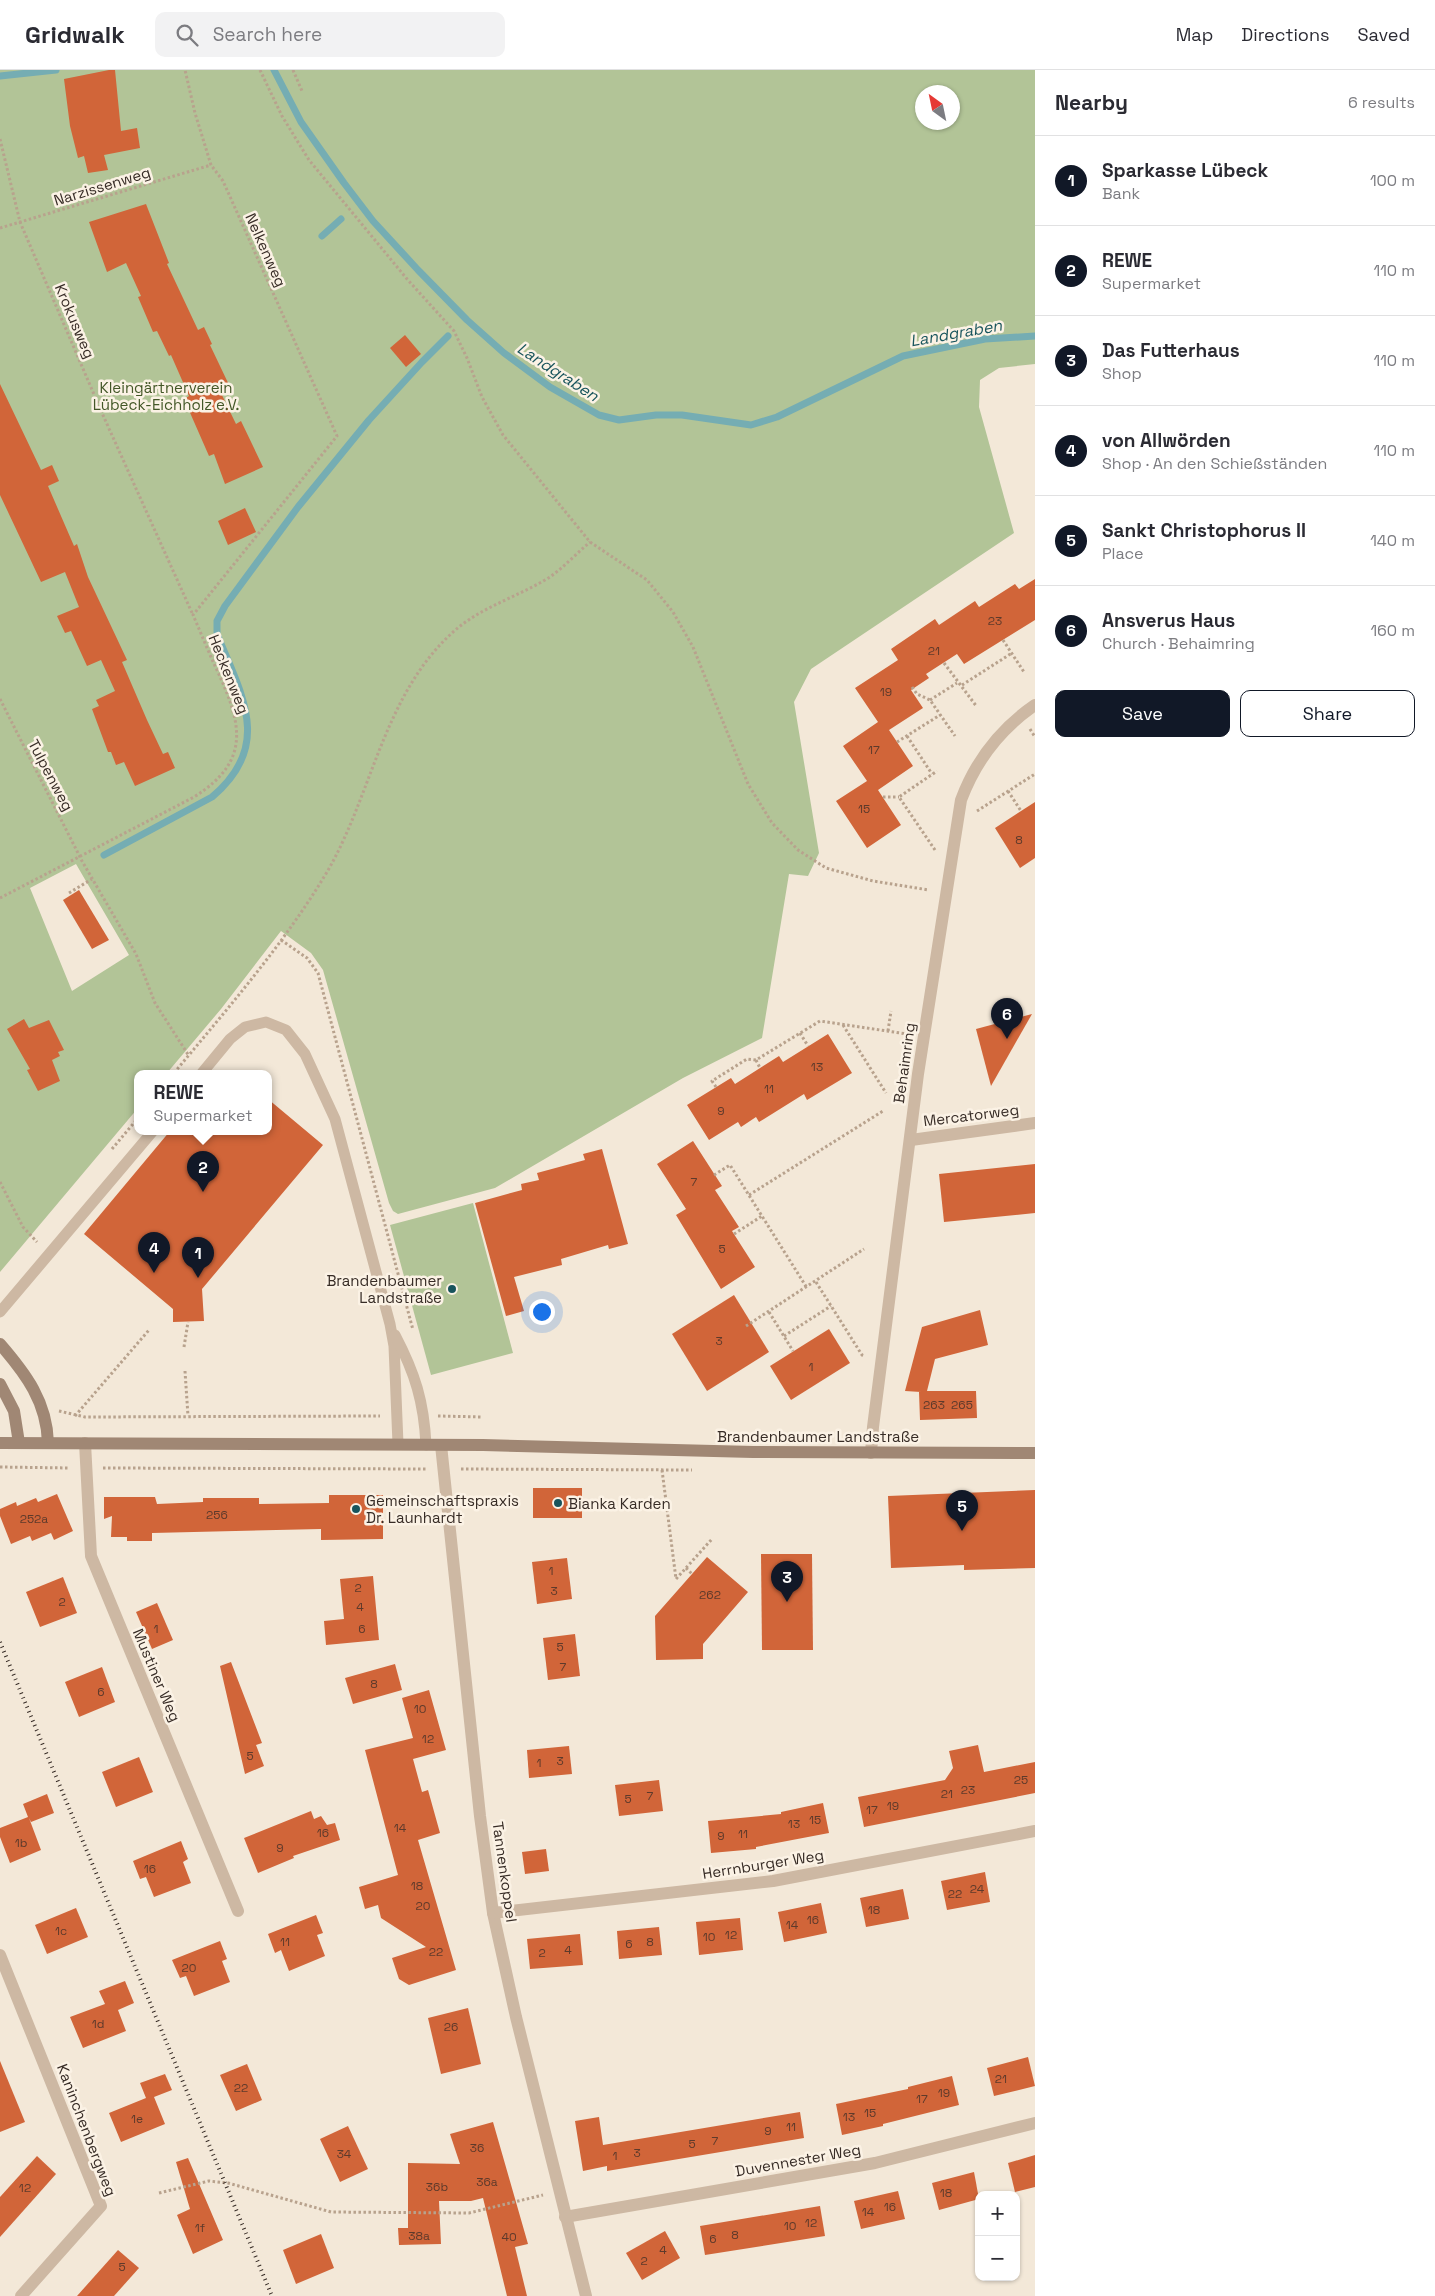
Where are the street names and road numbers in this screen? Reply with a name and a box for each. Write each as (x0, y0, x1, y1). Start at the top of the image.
street label: Narzissenweg (51, 162, 153, 210)
street label: Nelkenweg (241, 210, 291, 290)
street label: Krokusweg (51, 281, 99, 361)
street label: Heckenweg (205, 632, 253, 716)
street label: Tulpenweg (24, 736, 78, 814)
street label: Behaimring (889, 1021, 919, 1105)
street label: Mercatorweg (922, 1100, 1020, 1130)
street label: Brandenbaumer Landstraße (717, 1427, 919, 1446)
street label: Mustiner Weg (129, 1626, 185, 1724)
street label: Tannenkoppel (489, 1820, 521, 1924)
street label: Herrnburger Weg (701, 1845, 825, 1883)
street label: Kaninchenbergweg (53, 2061, 121, 2199)
street label: Duvennester Weg (734, 2140, 862, 2180)

